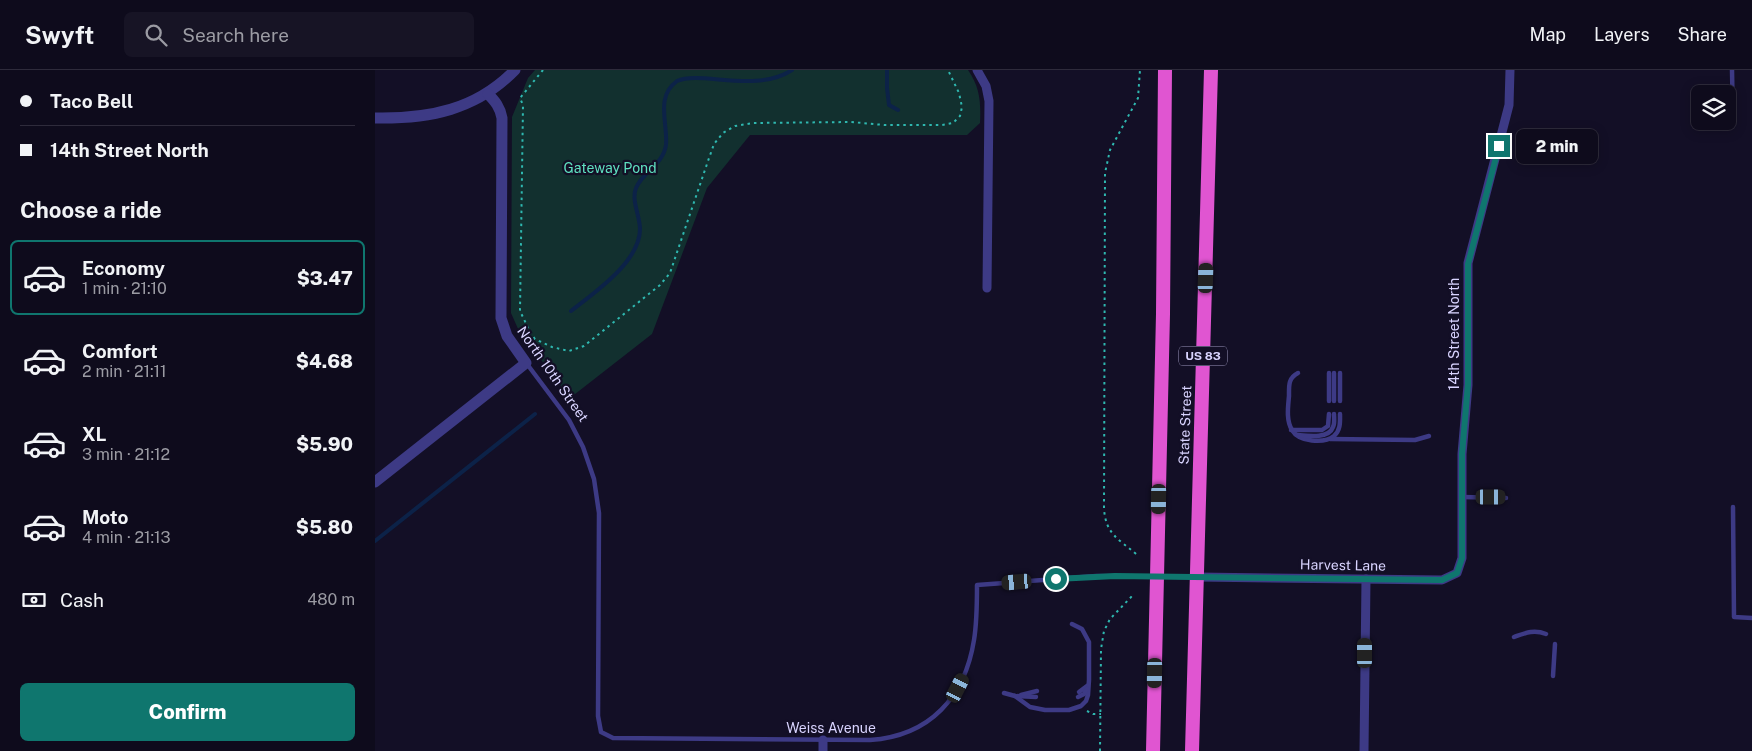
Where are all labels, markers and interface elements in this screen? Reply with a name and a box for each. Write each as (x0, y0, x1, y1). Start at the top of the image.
search box (124, 12, 474, 57)
text: Swyft (25, 21, 94, 49)
icon: search (142, 21, 170, 49)
text: Search here (182, 24, 289, 46)
text: Map (1530, 24, 1566, 45)
text: Layers (1594, 24, 1650, 45)
text: Share (1678, 24, 1727, 45)
map controls (1691, 85, 1736, 130)
button: layers (1691, 85, 1736, 130)
text: Taco Bell (50, 90, 133, 112)
callout: 2 min (1517, 128, 1599, 164)
route end (1488, 135, 1510, 157)
text: 2 min (1536, 137, 1578, 156)
text: 14th Street North (50, 139, 209, 161)
park label: Gateway Pond (563, 160, 657, 176)
text: Choose a ride (20, 197, 162, 223)
icon: car (22, 255, 67, 300)
text: Economy (82, 257, 165, 279)
car (1197, 263, 1214, 293)
text: $3.47 (297, 267, 353, 289)
street label: 14th Street North (1446, 278, 1462, 390)
text: 1 min · 21:10 (82, 279, 167, 298)
street label: North 10th Street (514, 323, 592, 425)
icon: car (22, 338, 67, 383)
text: Comfort (82, 340, 158, 362)
road number: US 83 (1179, 346, 1227, 366)
text: $4.68 (296, 350, 353, 372)
text: 2 min · 21:11 (82, 362, 167, 381)
street label: State Street (1176, 385, 1194, 465)
icon: car (22, 421, 67, 466)
text: XL (82, 423, 107, 445)
text: $5.90 (296, 433, 353, 455)
text: 3 min · 21:12 (82, 445, 170, 464)
car (1151, 484, 1166, 514)
car (1476, 490, 1506, 505)
icon: car (22, 504, 67, 549)
text: Moto (82, 506, 128, 528)
text: $5.80 (296, 516, 353, 538)
text: 4 min · 21:13 (82, 528, 171, 547)
street label: Harvest Lane (1300, 556, 1386, 574)
route start (1045, 568, 1067, 590)
car (1001, 573, 1032, 591)
icon: cash (20, 586, 48, 614)
text: Cash (60, 589, 104, 611)
text: 480 m (307, 590, 355, 609)
car (1357, 638, 1372, 668)
car (1147, 658, 1162, 688)
car (944, 671, 971, 705)
button: Confirm (20, 683, 355, 741)
street label: Weiss Avenue (786, 720, 876, 736)

